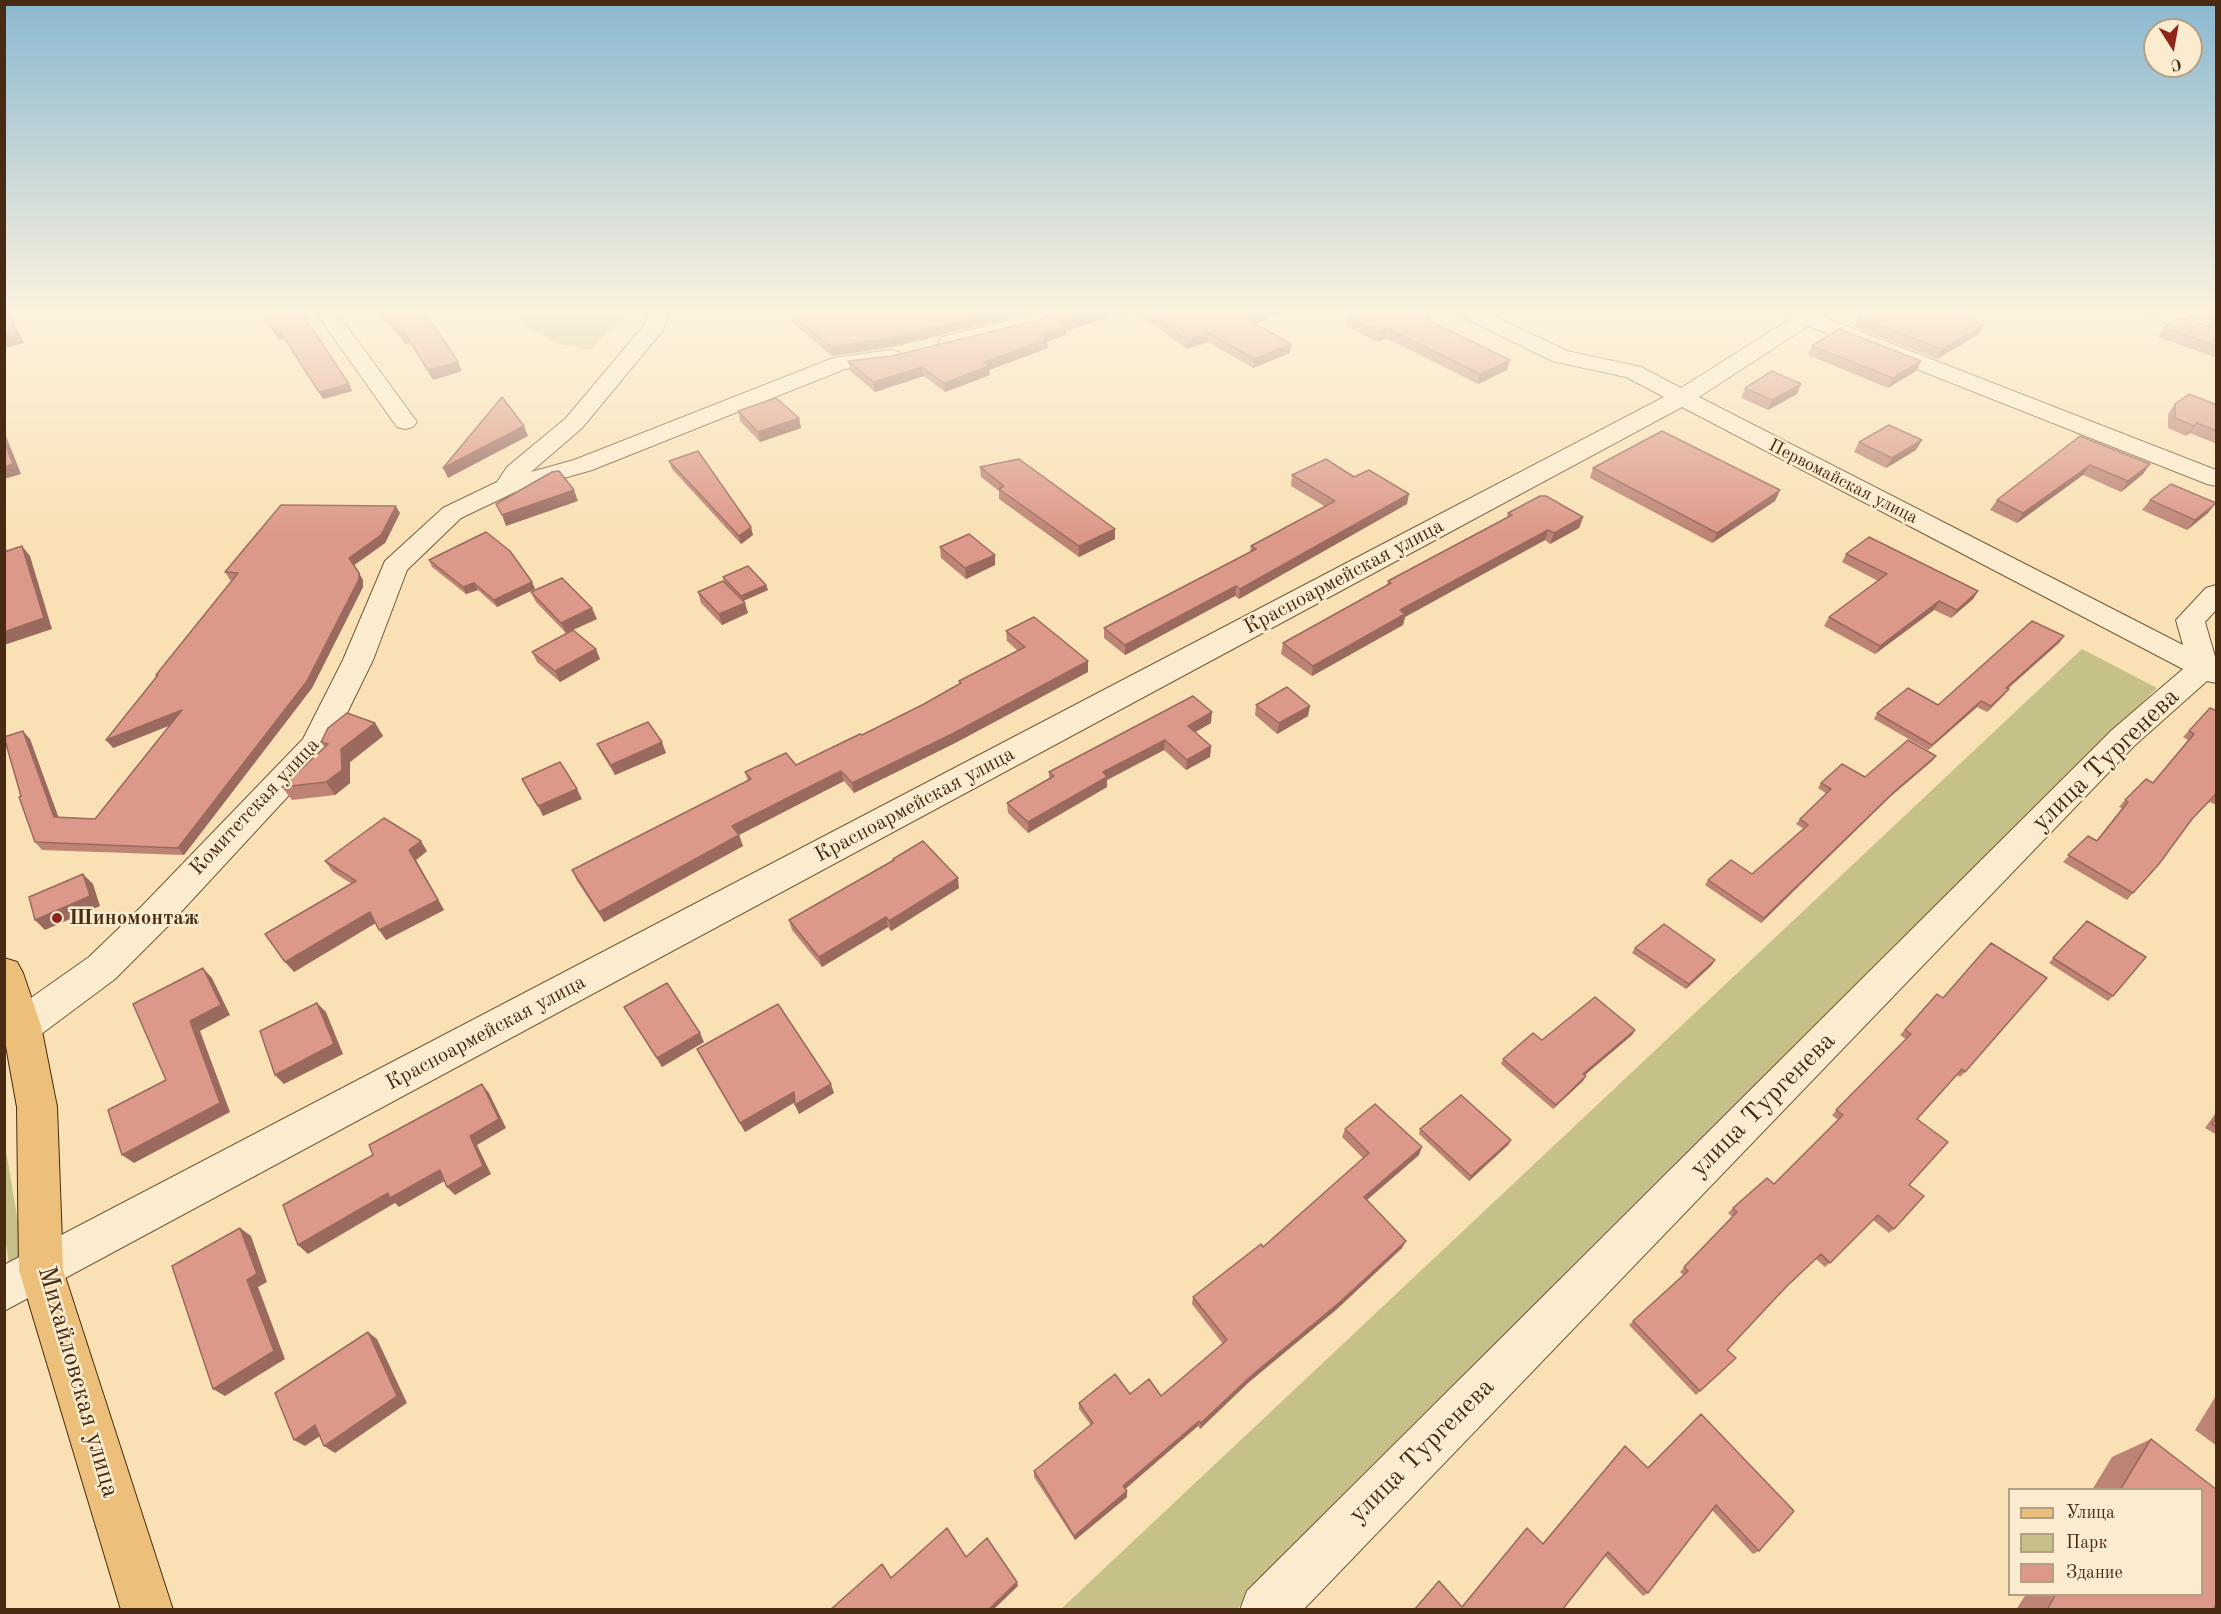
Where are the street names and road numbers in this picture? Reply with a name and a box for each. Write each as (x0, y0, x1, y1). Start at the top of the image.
street label: Первомайская улица (1765, 435, 1921, 529)
street label: Красноармейская улица (1240, 514, 1448, 640)
street label: улица Тургенева (2026, 682, 2186, 838)
street label: Комитетская улица (185, 733, 325, 881)
street label: Красноармейская улица (811, 742, 1019, 868)
street label: Красноармейская улица (382, 970, 590, 1096)
street label: улица Тургенева (1684, 1026, 1842, 1184)
street label: Михайловская улица (30, 1263, 126, 1501)
street label: улица Тургенева (1343, 1372, 1501, 1530)

